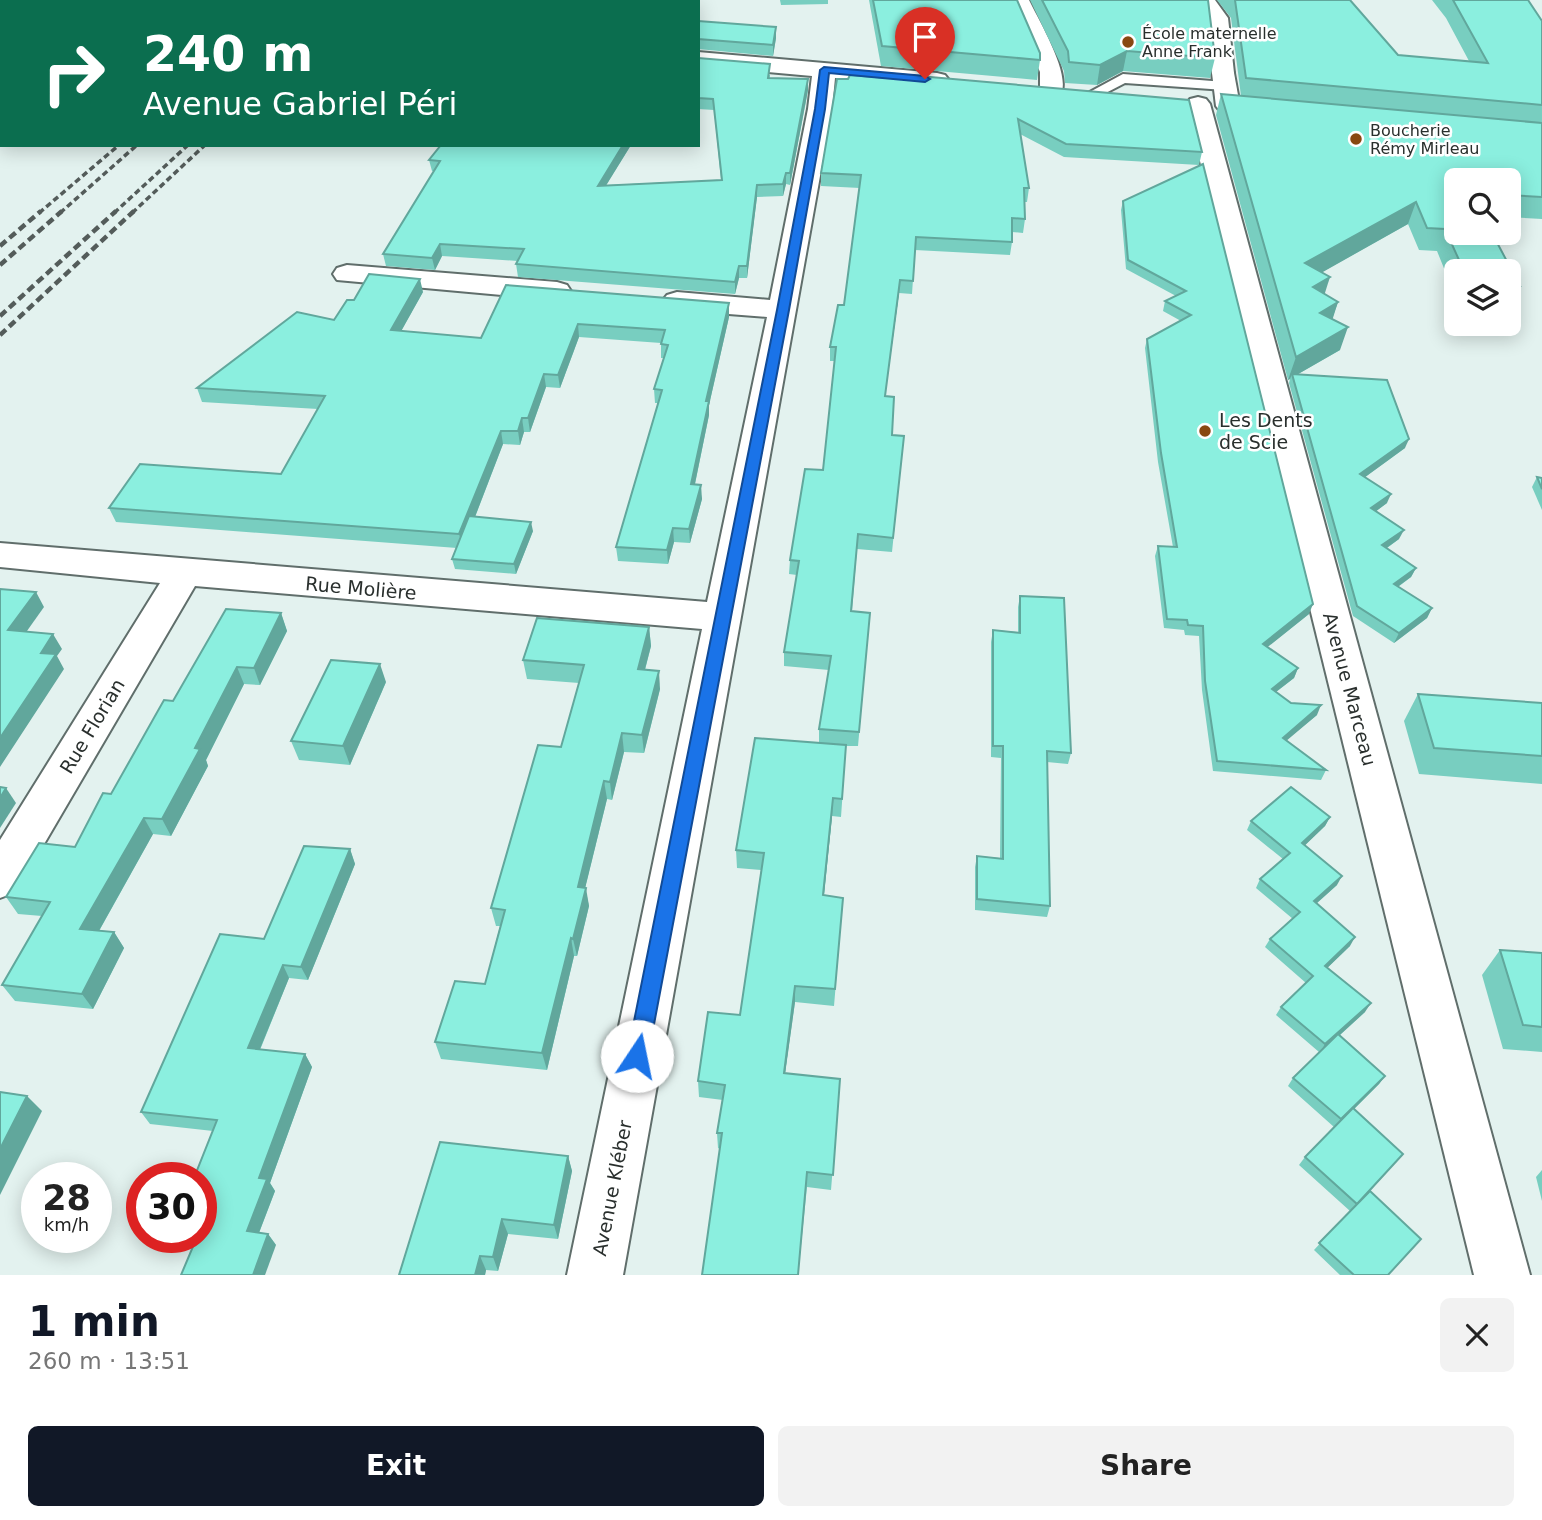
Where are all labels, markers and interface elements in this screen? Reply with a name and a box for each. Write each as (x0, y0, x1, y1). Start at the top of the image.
pin (895, 7, 955, 79)
icon: arrive (906, 18, 944, 56)
place label: École maternelle Anne Frank (1142, 24, 1277, 61)
text: 240 m (143, 26, 313, 83)
icon: right (28, 28, 119, 119)
marker: École maternelle Anne Frank (1120, 34, 1136, 50)
text: Avenue Gabriel Péri (143, 85, 457, 123)
place label: Boucherie Rémy Mirleau (1370, 121, 1479, 158)
marker: Boucherie Rémy Mirleau (1348, 131, 1364, 147)
map controls (1444, 168, 1521, 336)
button: search (1444, 168, 1521, 245)
button: layers (1444, 259, 1521, 336)
place label: Les Dents de Scie (1219, 409, 1313, 453)
marker: Les Dents de Scie (1197, 423, 1213, 439)
street label: Rue Molière (305, 572, 417, 604)
street label: Avenue Marceau (1319, 610, 1381, 768)
street label: Rue Florian (55, 675, 129, 777)
position arrow (600, 1019, 674, 1093)
street label: Avenue Kléber (588, 1118, 636, 1258)
speed limit sign: 30 (126, 1162, 217, 1253)
text: 28 (42, 1178, 91, 1218)
text: km/h (44, 1214, 89, 1235)
text: 1 min (28, 1297, 160, 1346)
button: close (1440, 1298, 1514, 1372)
text: 260 m · 13:51 (28, 1348, 190, 1374)
button: Exit (28, 1426, 764, 1506)
button: Share (778, 1426, 1514, 1506)

